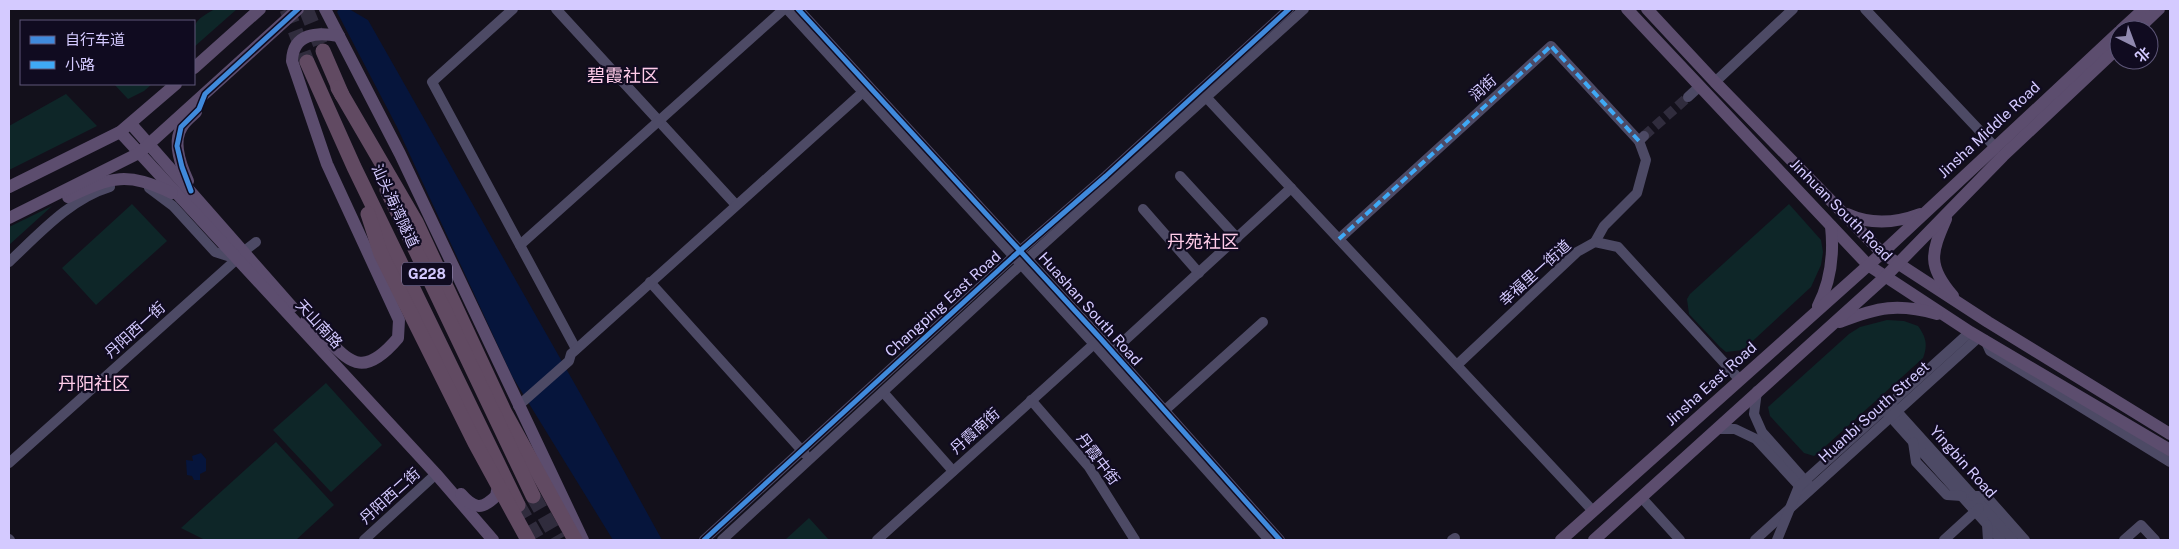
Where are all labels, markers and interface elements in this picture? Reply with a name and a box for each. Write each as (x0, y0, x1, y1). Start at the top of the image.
legend (20, 20, 195, 85)
north arrow (2109, 20, 2159, 70)
text: 自行车道 (65, 31, 125, 48)
text: 北 (2132, 44, 2153, 65)
text: 小路 (65, 56, 95, 73)
district label: 碧霞社区 (587, 65, 659, 86)
street label: 润街 (1466, 71, 1500, 104)
street label: Jinsha Middle Road (1934, 78, 2043, 181)
street label: Jinhuan South Road (1787, 155, 1896, 264)
street label: 汕头海湾隧道 (369, 161, 422, 250)
district label: 丹苑社区 (1167, 231, 1239, 252)
street label: 幸福里一街道 (1496, 236, 1574, 309)
street label: Changping East Road (881, 247, 1004, 360)
street label: Huashan South Road (1035, 249, 1146, 369)
road number: G228 (402, 262, 452, 286)
street label: 天山南路 (293, 296, 346, 351)
street label: 丹阳西一街 (101, 298, 168, 361)
street label: Jinsha East Road (1662, 338, 1760, 429)
street label: Huanbi South Street (1815, 357, 1932, 466)
district label: 丹阳社区 (58, 373, 130, 394)
street label: 丹霞南街 (947, 404, 1003, 457)
street label: Yingbin Road (1927, 422, 2000, 501)
street label: 丹霞中街 (1074, 430, 1123, 488)
street label: 丹阳西二街 (356, 464, 423, 527)

